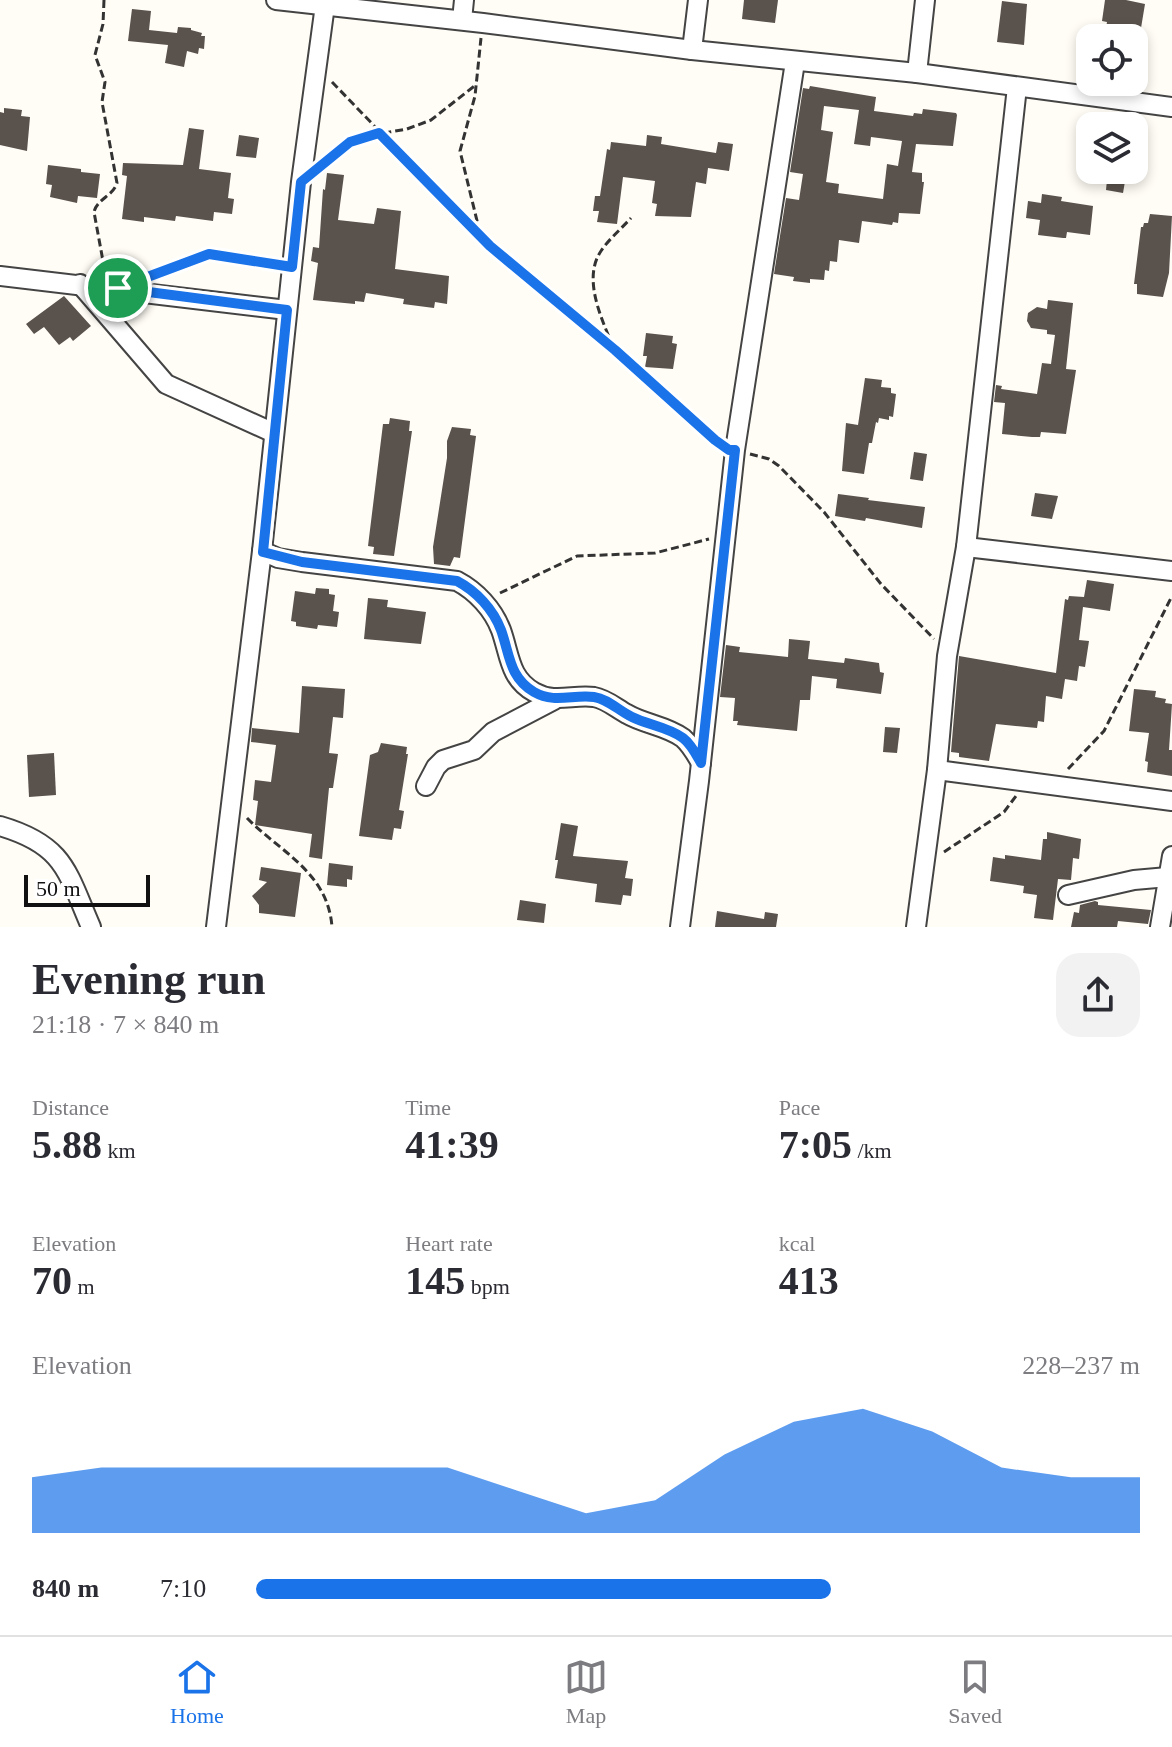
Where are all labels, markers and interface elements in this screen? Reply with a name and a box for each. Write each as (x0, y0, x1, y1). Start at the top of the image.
map controls (1076, 24, 1148, 184)
button: locate (1076, 24, 1148, 96)
button: layers (1076, 112, 1148, 184)
pin (84, 254, 152, 322)
icon: arrive (96, 266, 140, 310)
scale bar (24, 871, 150, 907)
text: 50 m (36, 876, 81, 901)
button: share (1056, 953, 1140, 1037)
text: Evening run (32, 955, 266, 1004)
text: 21:18 · 7 × 840 m (32, 1010, 219, 1039)
text: Distance (32, 1095, 109, 1120)
text: Time (405, 1095, 451, 1120)
text: Pace (779, 1095, 820, 1120)
text: 5.88 (32, 1122, 102, 1167)
text: 41:39 (405, 1122, 499, 1167)
text: 7:05 (779, 1122, 852, 1167)
text: km (102, 1138, 136, 1163)
text: /km (852, 1138, 892, 1163)
text: Elevation (32, 1231, 116, 1256)
text: Heart rate (405, 1231, 493, 1256)
text: kcal (779, 1231, 815, 1256)
text: 70 (32, 1258, 72, 1303)
text: 145 (405, 1258, 465, 1303)
text: 413 (779, 1258, 839, 1303)
text: m (72, 1274, 95, 1299)
text: bpm (465, 1274, 510, 1299)
text: Elevation (32, 1351, 132, 1380)
text: 228–237 m (1022, 1351, 1140, 1380)
text: 840 m (32, 1574, 99, 1603)
text: 7:10 (160, 1574, 206, 1603)
tab: Home (170, 1655, 224, 1729)
tab: Map (564, 1655, 608, 1729)
tab: Saved (948, 1655, 1002, 1729)

